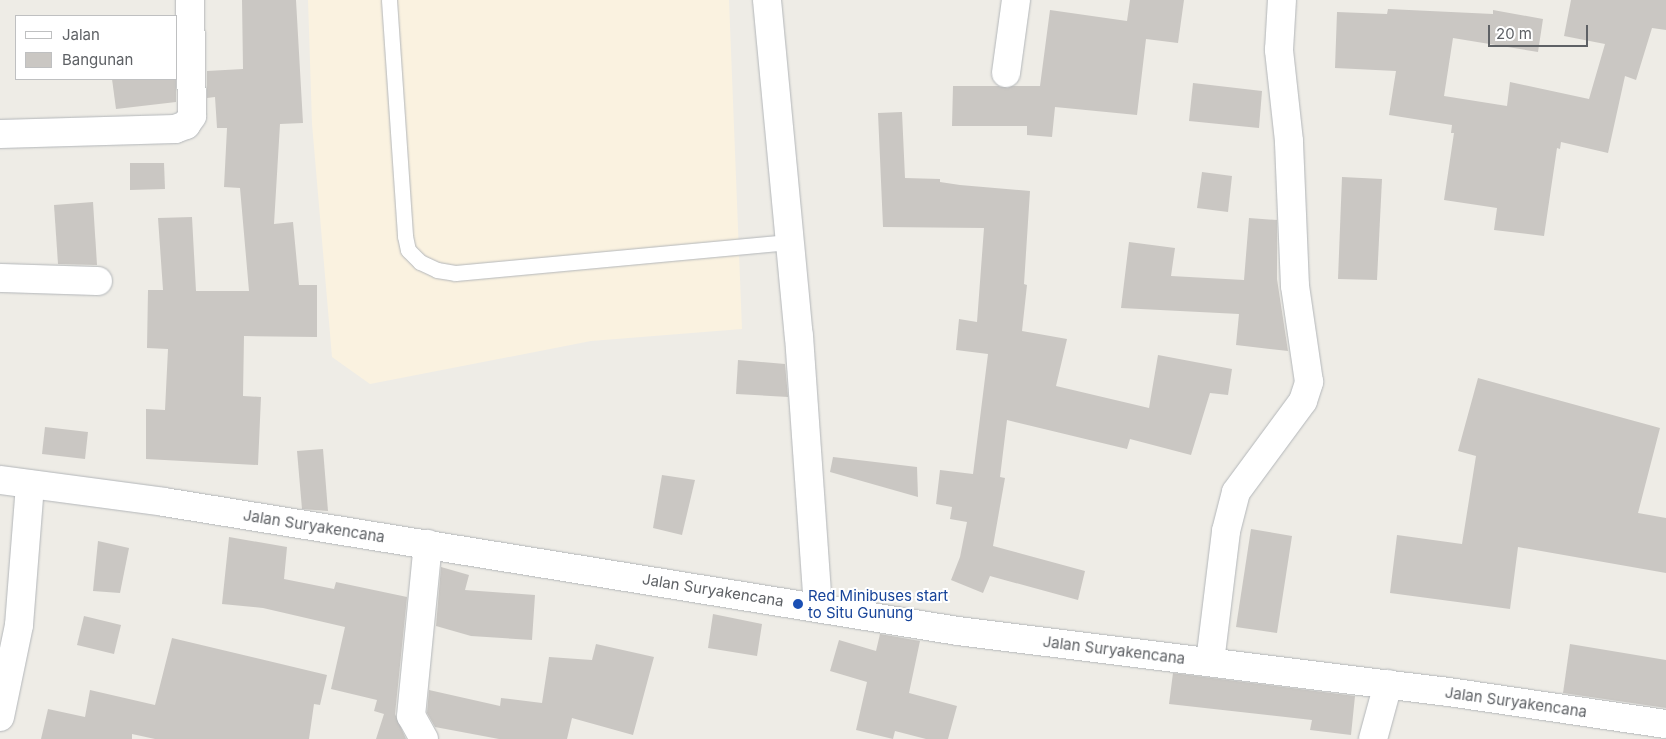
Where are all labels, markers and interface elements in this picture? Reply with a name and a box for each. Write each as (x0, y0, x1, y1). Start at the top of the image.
legend (15, 15, 178, 80)
scale bar (1491, 15, 1591, 47)
text: 20 m (1496, 24, 1532, 43)
text: Jalan (62, 25, 100, 44)
text: Bangunan (62, 50, 133, 69)
street label: Jalan Suryakencana (242, 506, 386, 546)
street label: Jalan Suryakencana (641, 570, 785, 610)
place label: Red Minibuses start to Situ Gunung (808, 586, 948, 621)
marker: Red Minibuses start to Situ Gunung (792, 598, 804, 610)
street label: Jalan Suryakencana (1042, 632, 1186, 668)
street label: Jalan Suryakencana (1444, 683, 1588, 721)

